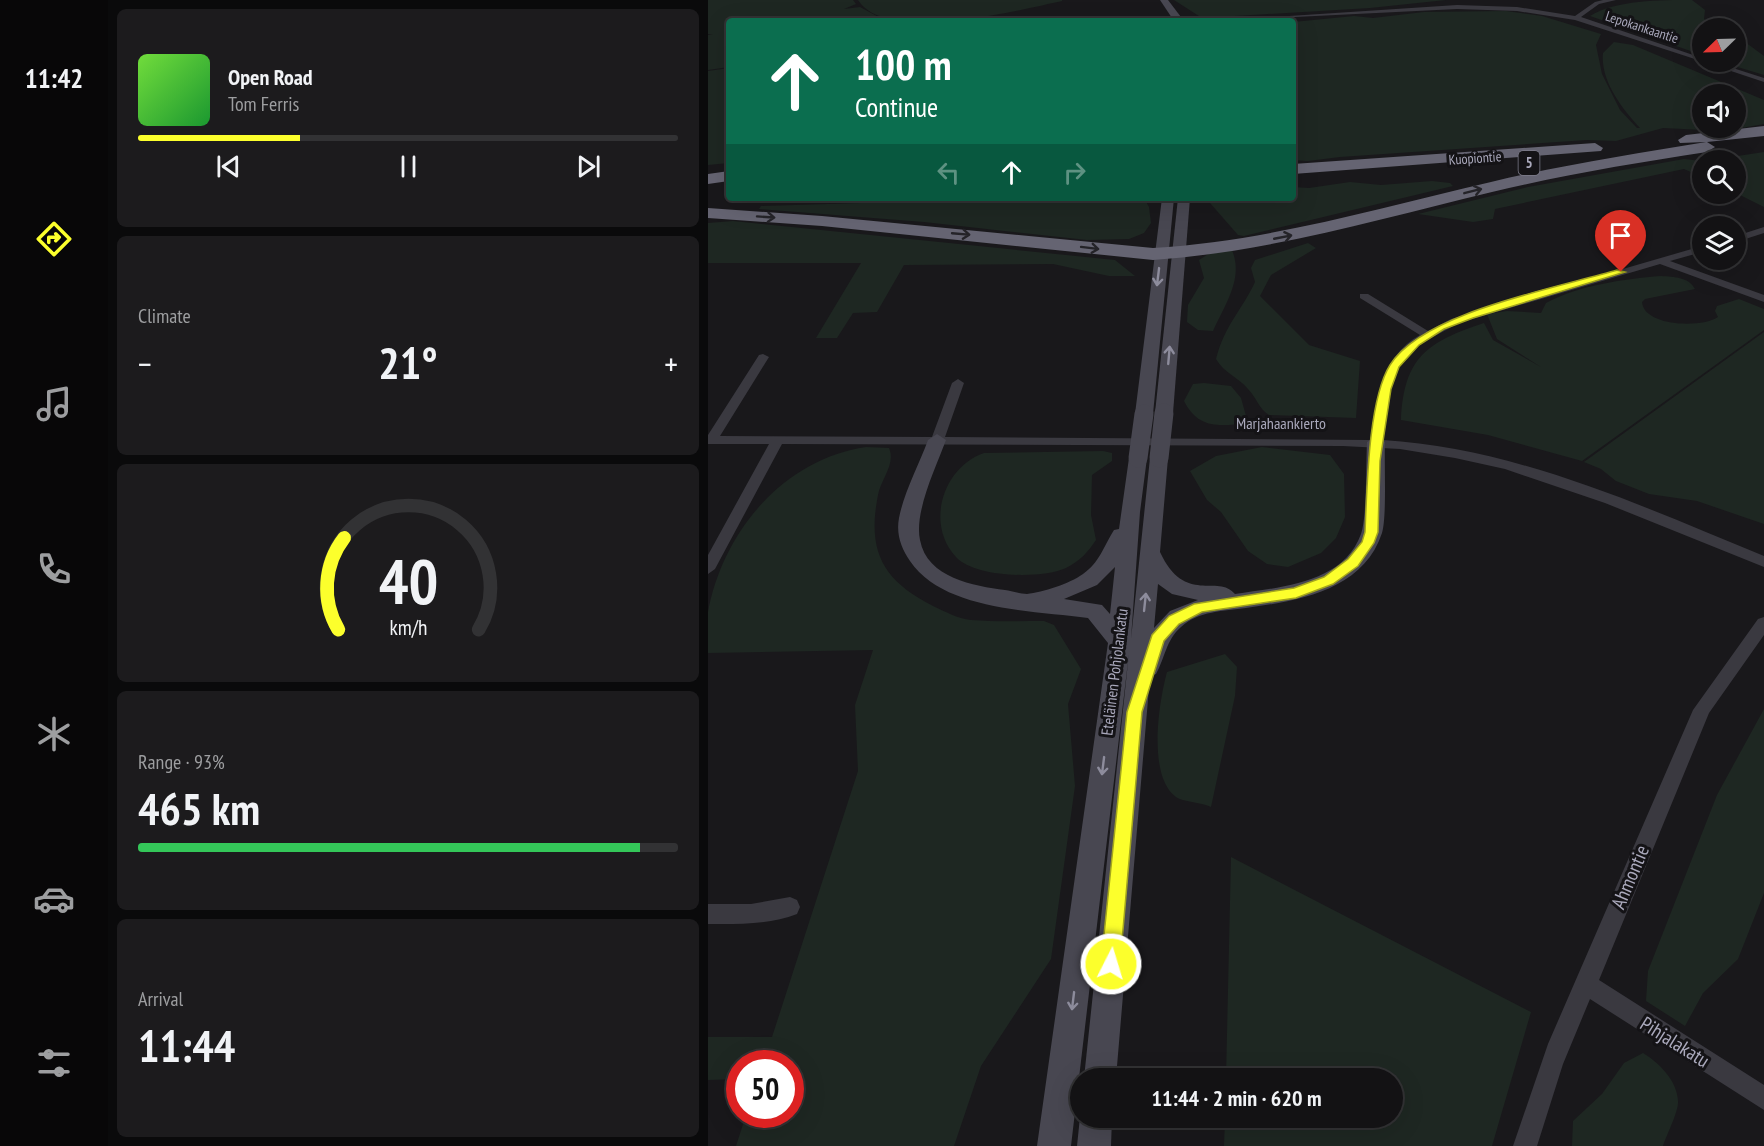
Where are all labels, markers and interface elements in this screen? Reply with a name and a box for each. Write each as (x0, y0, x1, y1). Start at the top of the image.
street label: Lepokankaantie (1603, 7, 1681, 47)
north arrow (1692, 18, 1746, 72)
map controls (1692, 18, 1746, 270)
text: 100 m (855, 37, 952, 92)
icon: ahead (756, 42, 834, 120)
text: 11:42 (25, 61, 83, 95)
text: Open Road (228, 63, 313, 91)
button: sound (1692, 84, 1746, 138)
text: Continue (855, 90, 938, 124)
text: Tom Ferris (228, 91, 299, 117)
street label: Kuopiontie (1448, 147, 1502, 169)
icon: previous (212, 150, 245, 183)
icon: pause (392, 150, 425, 183)
icon: next (572, 150, 605, 183)
button: search (1692, 150, 1746, 204)
road number: 5 (1518, 151, 1540, 175)
icon: left (932, 156, 965, 189)
icon: ahead (995, 156, 1028, 189)
icon: right (1058, 156, 1091, 189)
one-way arrow (1463, 184, 1482, 196)
pin (1595, 210, 1646, 272)
one-way arrow (756, 211, 776, 222)
button: layers (1692, 216, 1746, 270)
icon: directions (33, 218, 75, 260)
icon: arrive (1604, 219, 1637, 252)
one-way arrow (950, 229, 970, 240)
one-way arrow (1273, 231, 1292, 242)
one-way arrow (1079, 242, 1099, 253)
one-way arrow (1152, 266, 1163, 286)
text: Climate (138, 303, 191, 329)
text: 21° (378, 333, 438, 391)
text: − (138, 342, 152, 385)
text: + (664, 342, 678, 385)
one-way arrow (1164, 345, 1175, 365)
icon: music (33, 383, 75, 425)
street label: Marjahaankierto (1236, 413, 1326, 433)
text: 40 (378, 540, 438, 621)
icon: phone (33, 548, 75, 590)
one-way arrow (1140, 593, 1151, 613)
street label: Eteläinen Pohjolankatu (1096, 607, 1132, 737)
text: km/h (389, 613, 427, 641)
icon: climate (33, 713, 75, 755)
text: Range · 93% (138, 749, 225, 775)
one-way arrow (1097, 756, 1108, 775)
text: 465 km (138, 779, 260, 837)
street label: Ahmontie (1605, 841, 1655, 913)
icon: car (33, 878, 75, 920)
position arrow (1079, 932, 1143, 996)
text: Arrival (138, 986, 183, 1012)
one-way arrow (1067, 991, 1078, 1010)
street label: Pihjalakatu (1635, 1011, 1715, 1073)
text: 11:44 (138, 1016, 235, 1074)
icon: filters (33, 1042, 75, 1084)
speed limit sign: 50 (726, 1050, 804, 1128)
text: 11:44 · 2 min · 620 m (1151, 1084, 1322, 1112)

